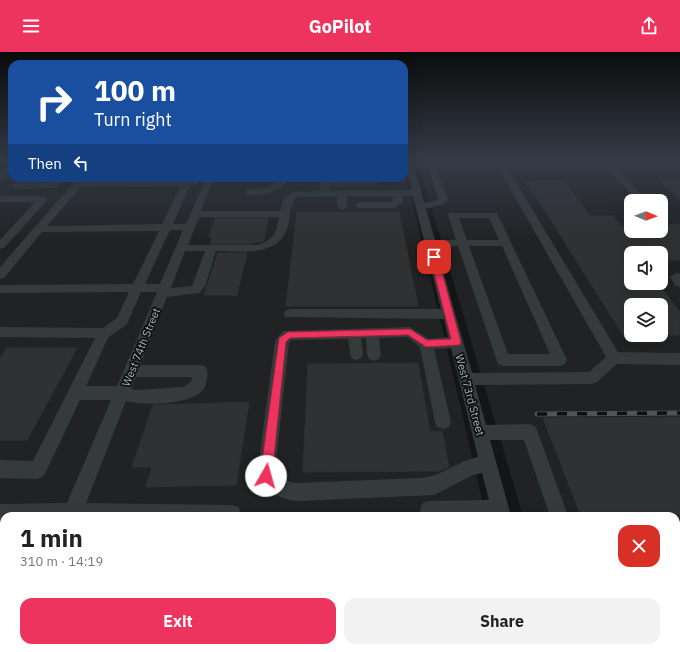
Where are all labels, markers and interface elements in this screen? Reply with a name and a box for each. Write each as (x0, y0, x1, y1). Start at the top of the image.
icon: menu (20, 15, 42, 37)
text: GoPilot (309, 15, 371, 38)
icon: share (638, 15, 660, 37)
text: 100 m (94, 72, 176, 109)
icon: right (28, 76, 80, 128)
text: Turn right (94, 108, 172, 131)
icon: left (70, 152, 92, 174)
text: Then (28, 154, 62, 173)
north arrow (624, 194, 668, 238)
map controls (624, 194, 668, 342)
pin (417, 240, 451, 274)
icon: arrive (423, 246, 445, 268)
button: sound (624, 246, 668, 290)
button: layers (624, 298, 668, 342)
street label: West 74th Street (119, 306, 163, 388)
street label: West 73rd Street (452, 353, 488, 437)
position arrow (245, 455, 287, 497)
text: 1 min (20, 522, 83, 554)
button: close (618, 525, 660, 567)
text: 310 m · 14:19 (20, 553, 103, 570)
button: Exit (20, 598, 336, 644)
button: Share (344, 598, 660, 644)

